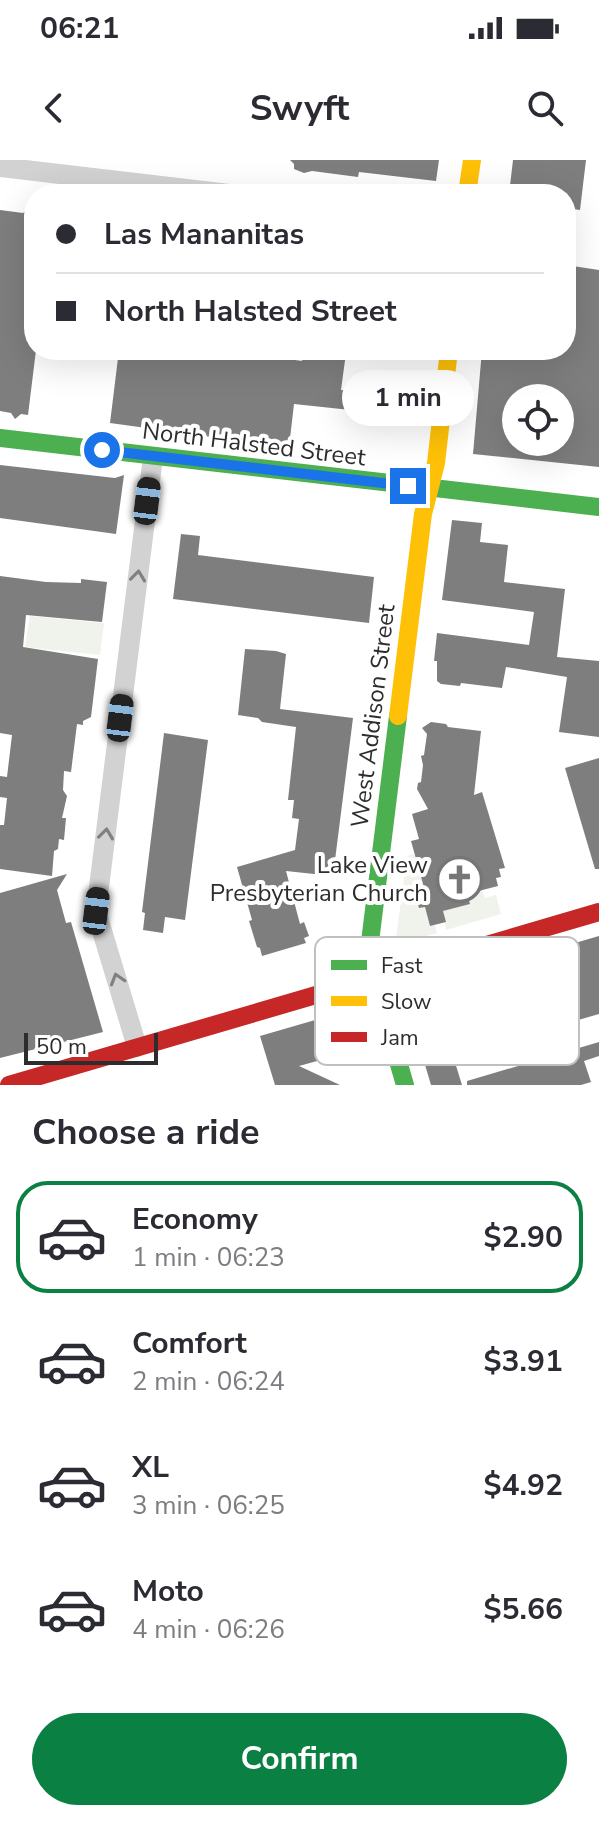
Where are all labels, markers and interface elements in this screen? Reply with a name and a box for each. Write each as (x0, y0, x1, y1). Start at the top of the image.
text: 06:21 (40, 8, 119, 49)
text: Swyft (250, 84, 349, 133)
icon: back (32, 86, 76, 130)
icon: search (523, 86, 567, 130)
text: Las Mananitas (104, 214, 304, 255)
text: North Halsted Street (104, 291, 397, 332)
callout: 1 min (342, 370, 474, 426)
text: 1 min (374, 380, 442, 415)
map controls (502, 384, 574, 456)
button: locate (502, 384, 574, 456)
street label: North Halsted Street (141, 414, 368, 474)
route start (84, 432, 120, 468)
route end (390, 468, 426, 504)
car (132, 476, 162, 526)
one-way arrow (129, 569, 146, 582)
street label: West Addison Street (343, 602, 403, 830)
car (105, 693, 135, 743)
one-way arrow (97, 827, 114, 840)
place label: Lake View Presbyterian Church (210, 849, 428, 909)
church icon: Lake View Presbyterian Church (435, 855, 483, 903)
car (81, 886, 111, 936)
legend (315, 937, 579, 1065)
text: Fast (381, 951, 423, 981)
one-way arrow (110, 973, 126, 987)
text: Slow (381, 987, 432, 1017)
text: Jam (380, 1023, 419, 1053)
scale bar (24, 1029, 158, 1065)
text: 50 m (36, 1032, 87, 1062)
text: Choose a ride (32, 1108, 260, 1157)
text: Economy (132, 1199, 258, 1240)
icon: car (36, 1201, 108, 1273)
text: $2.90 (484, 1217, 563, 1258)
text: 1 min · 06:23 (132, 1240, 285, 1275)
text: Comfort (132, 1323, 247, 1364)
icon: car (36, 1325, 108, 1397)
text: $3.91 (484, 1341, 563, 1382)
text: 2 min · 06:24 (132, 1364, 285, 1399)
text: XL (132, 1447, 169, 1488)
icon: car (36, 1449, 108, 1521)
text: $4.92 (484, 1465, 563, 1506)
text: 3 min · 06:25 (132, 1488, 285, 1523)
text: Moto (132, 1571, 204, 1612)
icon: car (36, 1573, 108, 1645)
text: $5.66 (484, 1589, 563, 1630)
text: 4 min · 06:26 (132, 1612, 285, 1647)
button: Confirm (32, 1713, 567, 1805)

